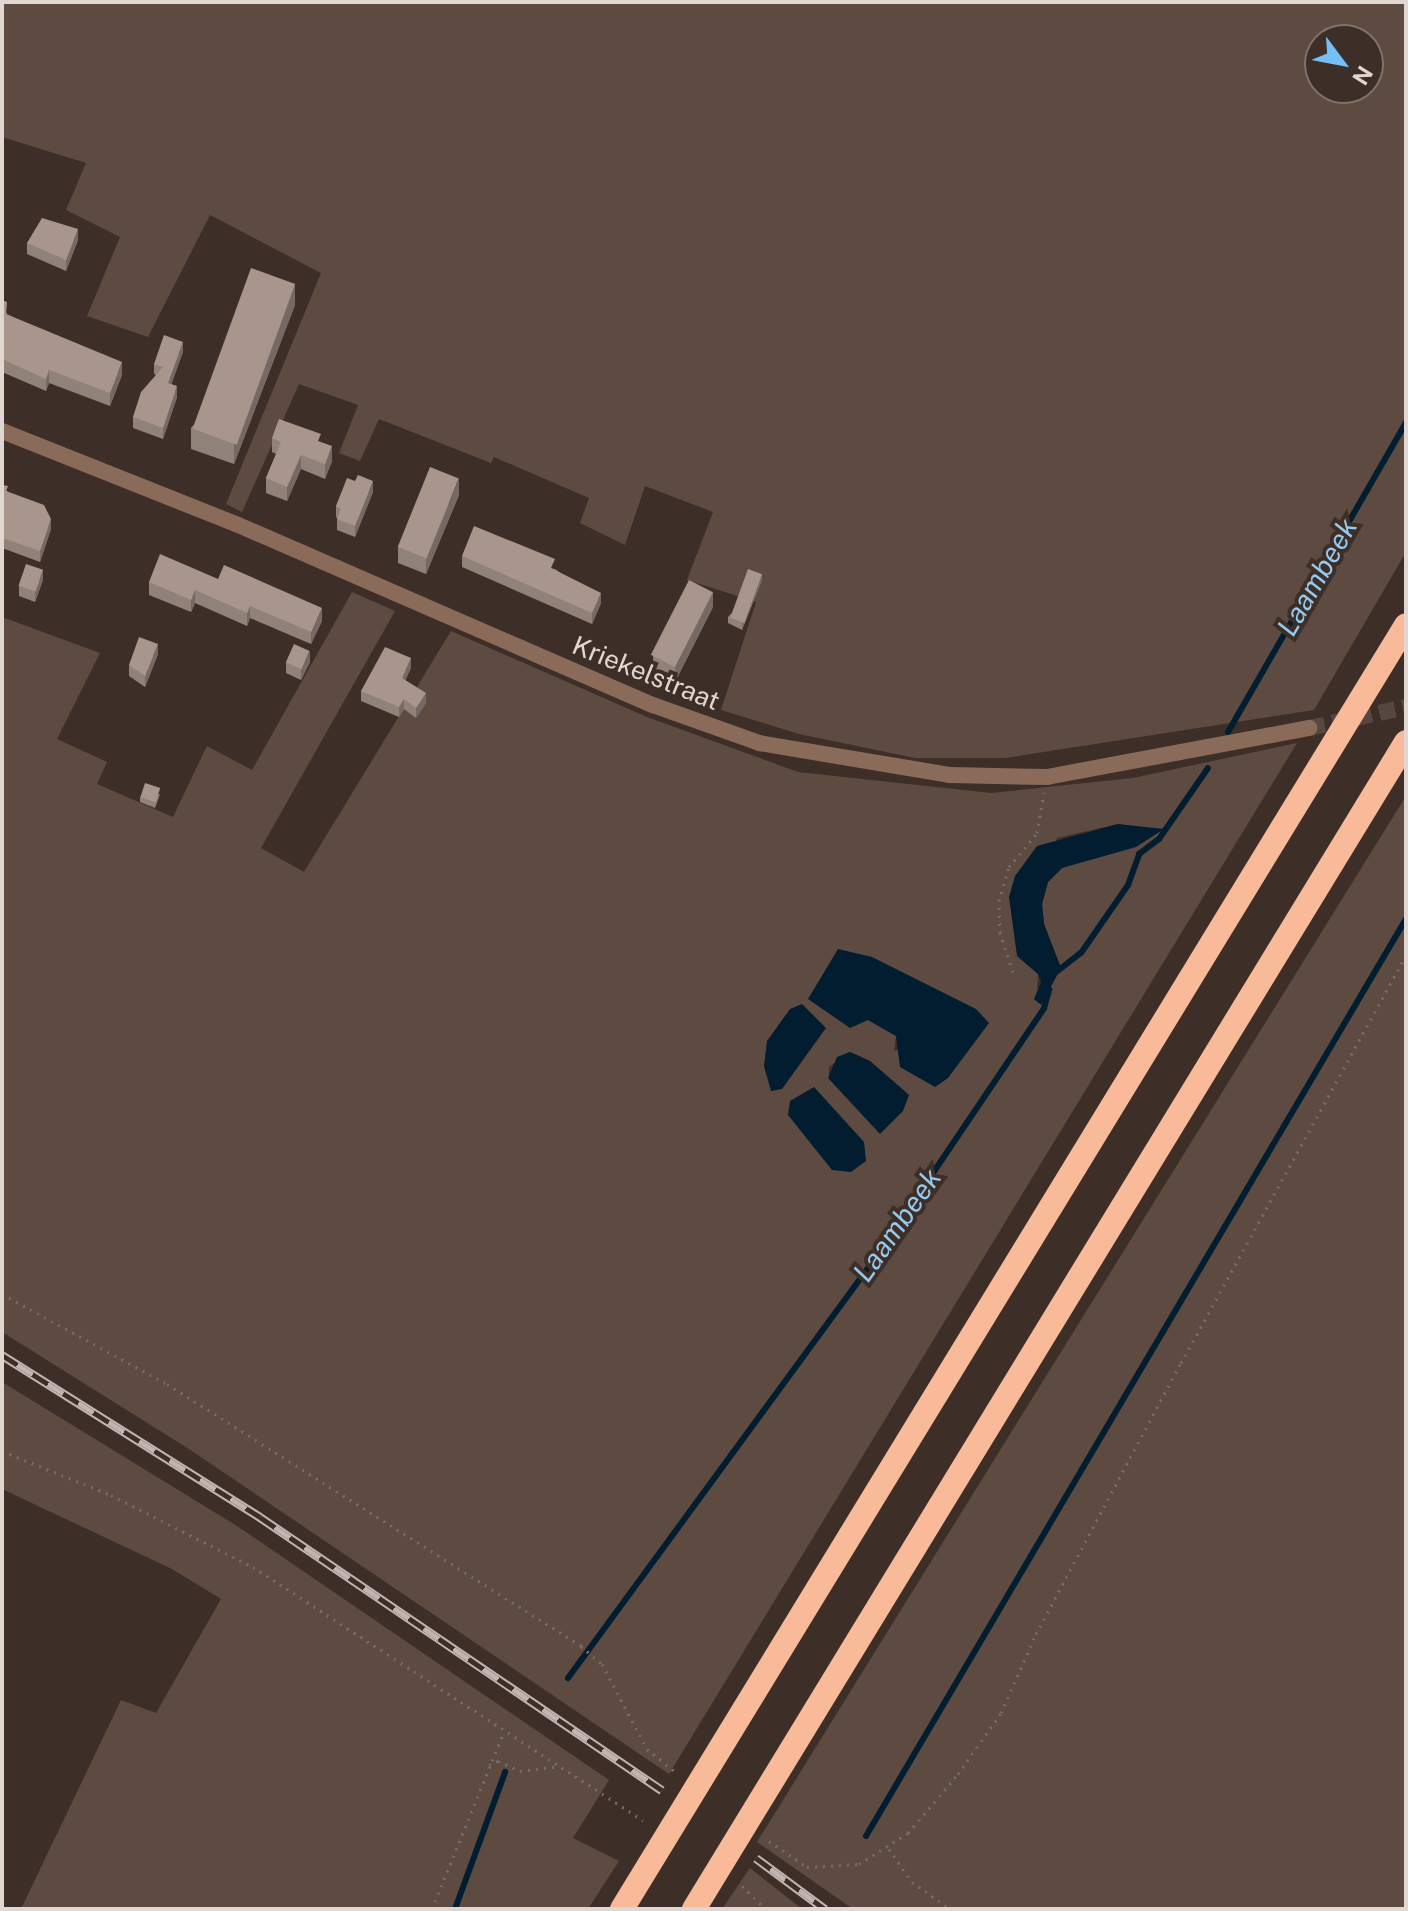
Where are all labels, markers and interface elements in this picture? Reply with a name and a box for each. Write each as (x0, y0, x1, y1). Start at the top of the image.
north arrow (1304, 24, 1384, 104)
text: N (1347, 61, 1378, 90)
water label: Laambeek (1270, 512, 1364, 642)
street label: Kriekelstraat (568, 629, 724, 717)
water label: Laambeek (846, 1162, 948, 1288)

